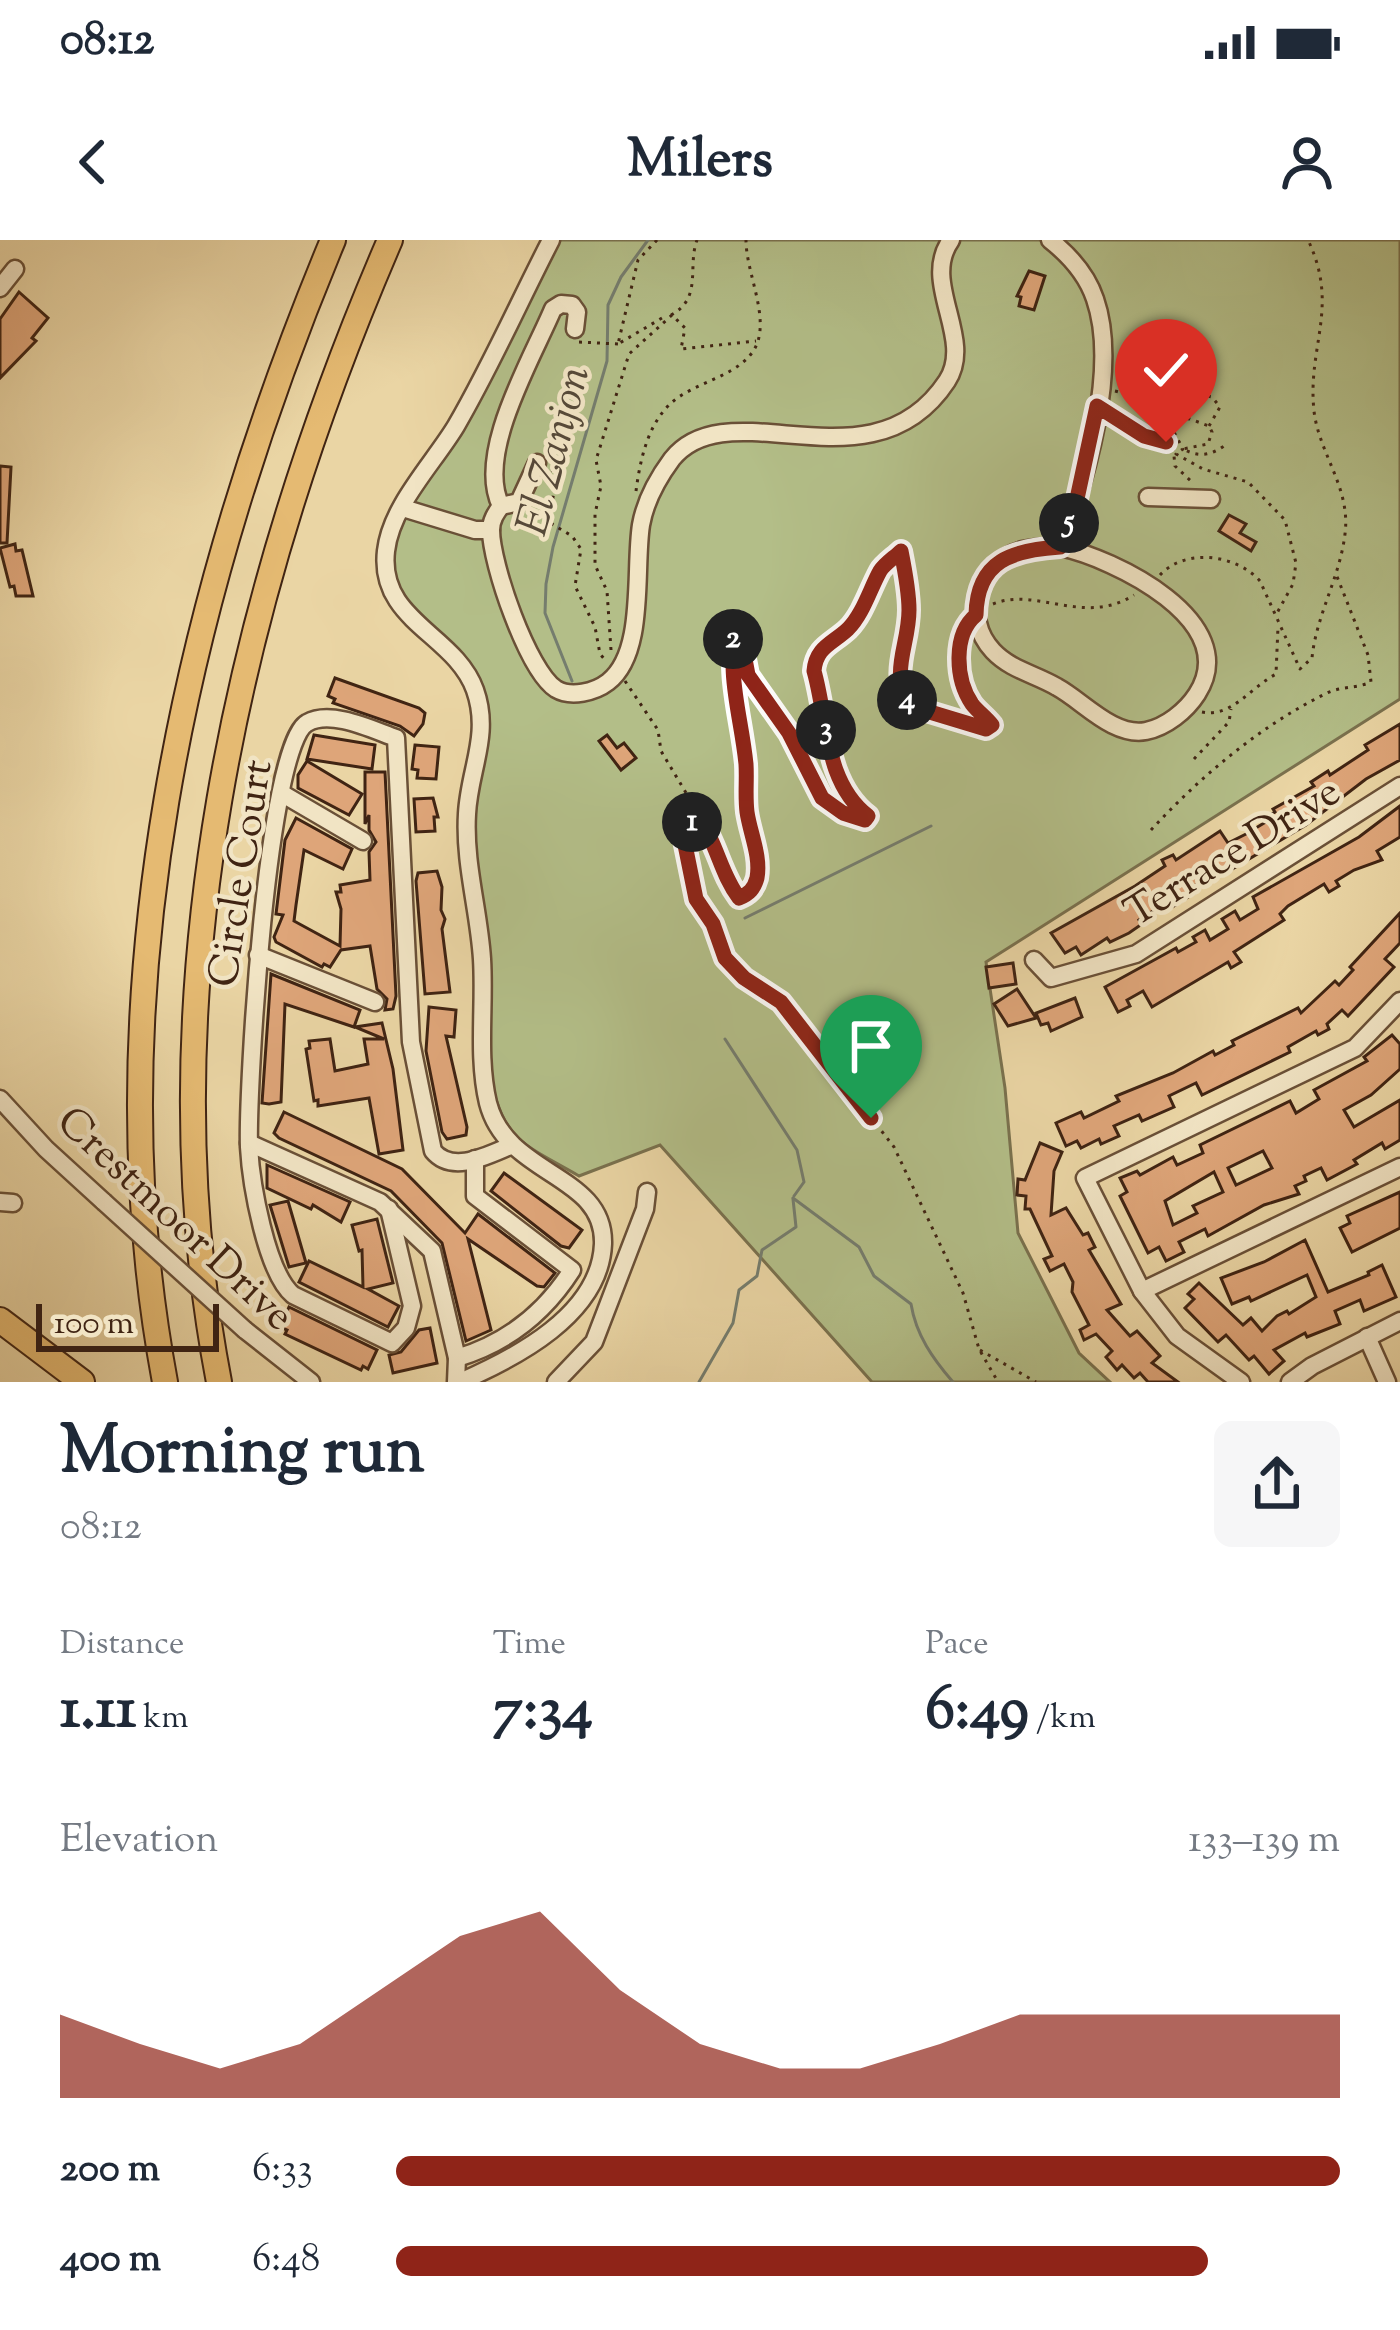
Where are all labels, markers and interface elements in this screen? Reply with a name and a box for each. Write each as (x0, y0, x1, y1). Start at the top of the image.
text: 08:12 (60, 10, 154, 75)
text: Milers (627, 123, 773, 201)
icon: back (60, 129, 126, 195)
icon: person (1274, 129, 1340, 195)
pin (1115, 319, 1217, 442)
icon: check (1133, 337, 1199, 403)
water label: El Zanjon (502, 359, 610, 544)
pin: 5 (1039, 493, 1099, 553)
text: 5 (1063, 499, 1075, 547)
pin: 2 (703, 609, 763, 669)
text: 2 (725, 615, 741, 663)
pin: 4 (877, 670, 937, 730)
text: 4 (899, 676, 915, 724)
pin: 3 (796, 700, 856, 760)
text: 3 (819, 706, 833, 754)
street label: Circle Court (195, 756, 291, 992)
street label: Terrace Drive (1114, 764, 1353, 944)
pin: 1 (662, 792, 722, 852)
text: 1 (686, 798, 698, 846)
pin (820, 995, 922, 1118)
icon: arrive (838, 1013, 904, 1079)
street label: Crestmoor Drive (41, 1095, 306, 1347)
scale bar (36, 1298, 219, 1351)
text: 100 m (54, 1301, 134, 1349)
text: Morning run (60, 1408, 425, 1503)
button: share (1214, 1421, 1340, 1547)
text: 08:12 (60, 1501, 142, 1557)
text: Distance (60, 1621, 184, 1669)
text: Time (493, 1621, 566, 1669)
text: Pace (925, 1621, 989, 1669)
text: 1.11 (60, 1669, 136, 1756)
text: 7:34 (493, 1669, 593, 1756)
text: 6:49 (925, 1669, 1029, 1756)
text: km (136, 1695, 189, 1743)
text: /km (1029, 1695, 1096, 1743)
text: Elevation (60, 1814, 218, 1870)
text: 133–139 m (1188, 1814, 1340, 1870)
text: 200 m (60, 2143, 160, 2199)
text: 6:33 (252, 2143, 313, 2199)
text: 400 m (60, 2233, 161, 2289)
text: 6:48 (252, 2233, 320, 2289)

